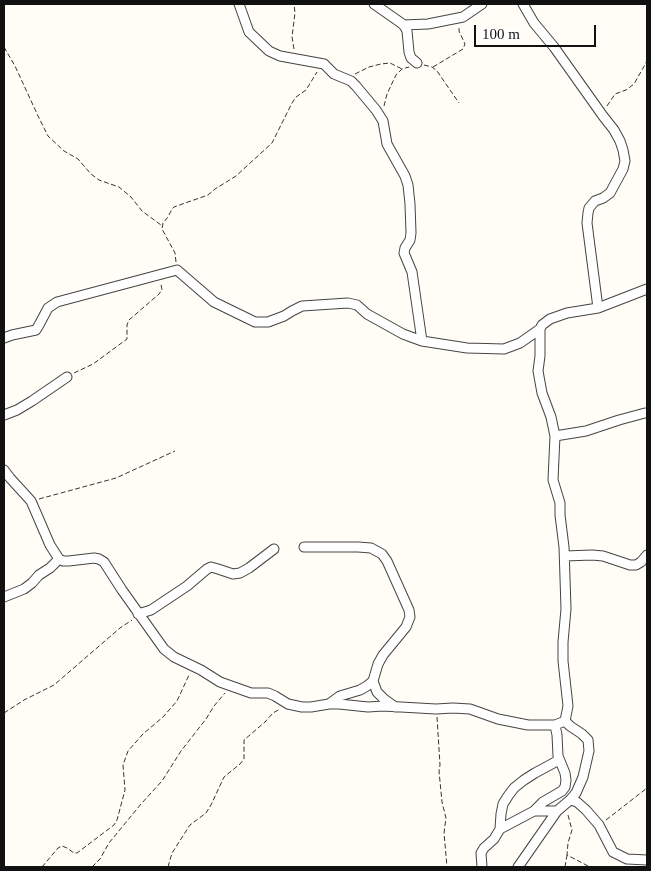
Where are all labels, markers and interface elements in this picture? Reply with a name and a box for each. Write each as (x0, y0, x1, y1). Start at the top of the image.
scale bar (476, 15, 598, 47)
text: 100 m (482, 26, 520, 42)

